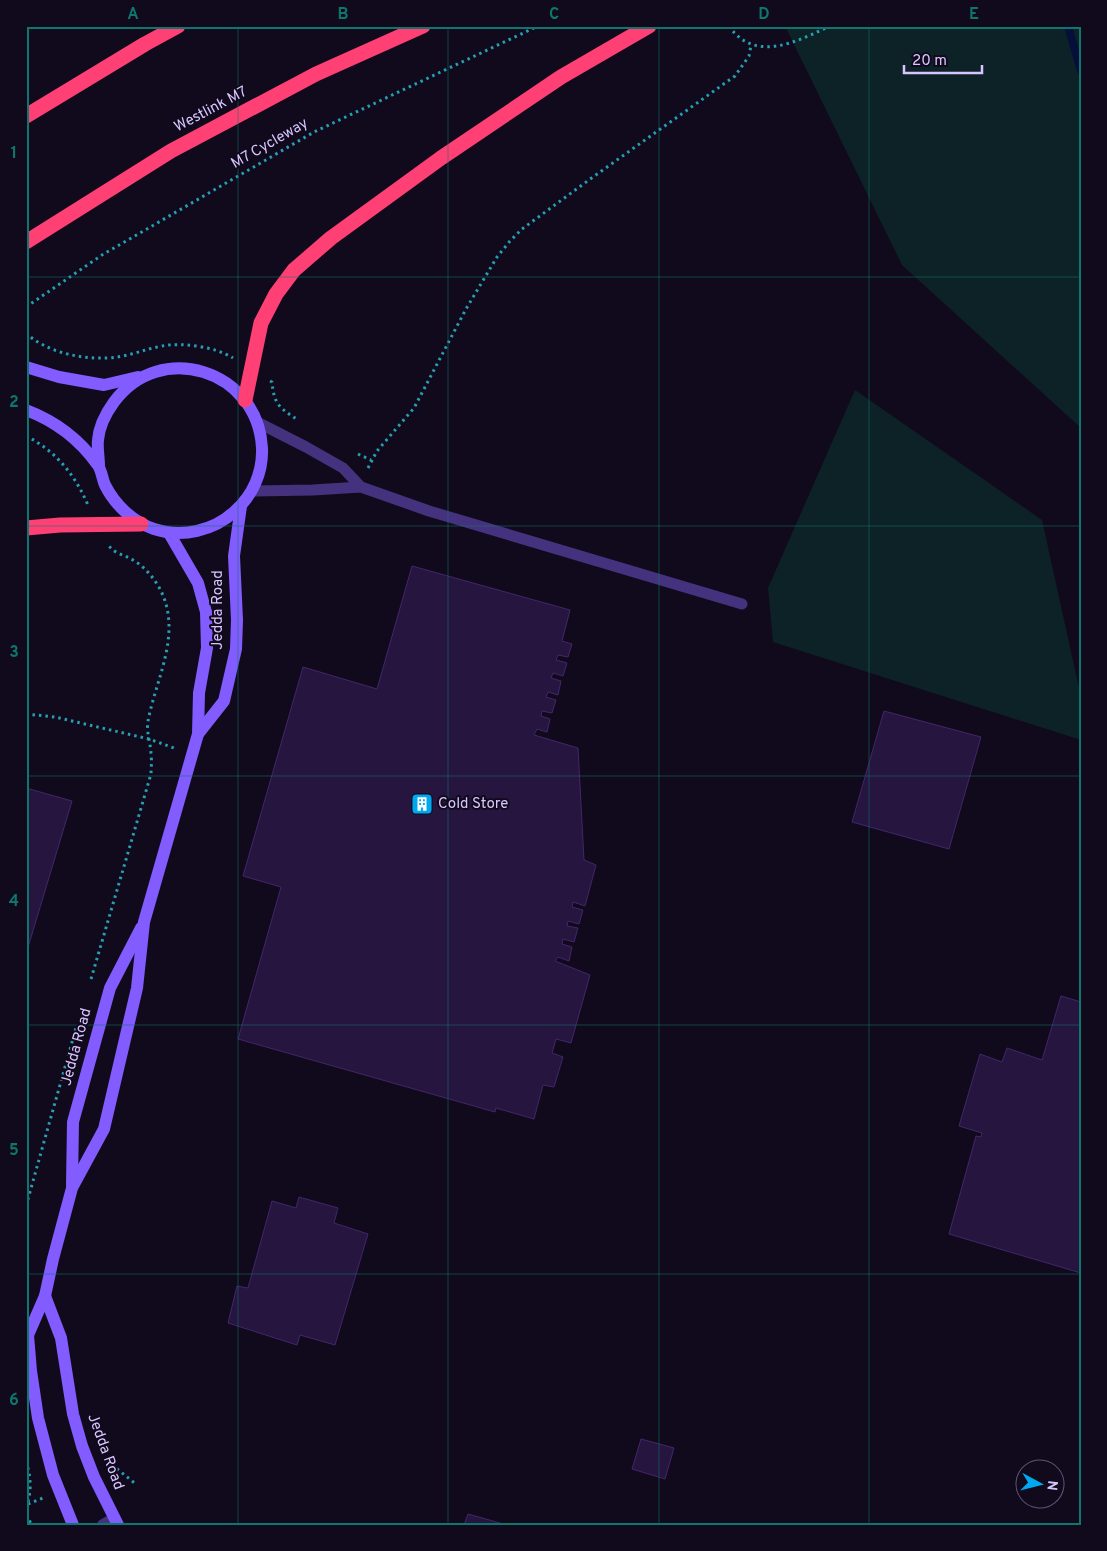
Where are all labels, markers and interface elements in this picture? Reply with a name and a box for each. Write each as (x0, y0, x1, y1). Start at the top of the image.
text: A (127, 5, 139, 25)
text: B (337, 5, 349, 25)
text: C (549, 5, 559, 25)
text: D (758, 5, 770, 25)
text: E (969, 5, 979, 25)
scale bar (904, 42, 982, 74)
text: 20 m (912, 52, 947, 71)
street label: Westlink M7 (171, 83, 251, 137)
street label: M7 Cycleway (228, 114, 312, 174)
text: 1 (11, 144, 17, 164)
text: 2 (9, 393, 19, 413)
street label: Jedda Road (209, 570, 228, 650)
text: 3 (9, 643, 19, 663)
building icon: Cold Store (410, 792, 434, 816)
place label: Cold Store (438, 795, 508, 814)
text: 4 (9, 892, 19, 912)
street label: Jedda Road (58, 1006, 96, 1088)
text: 5 (9, 1141, 19, 1161)
text: 6 (9, 1391, 19, 1411)
street label: Jedda Road (82, 1411, 128, 1493)
north arrow (1014, 1458, 1064, 1508)
text: N (1042, 1479, 1060, 1491)

